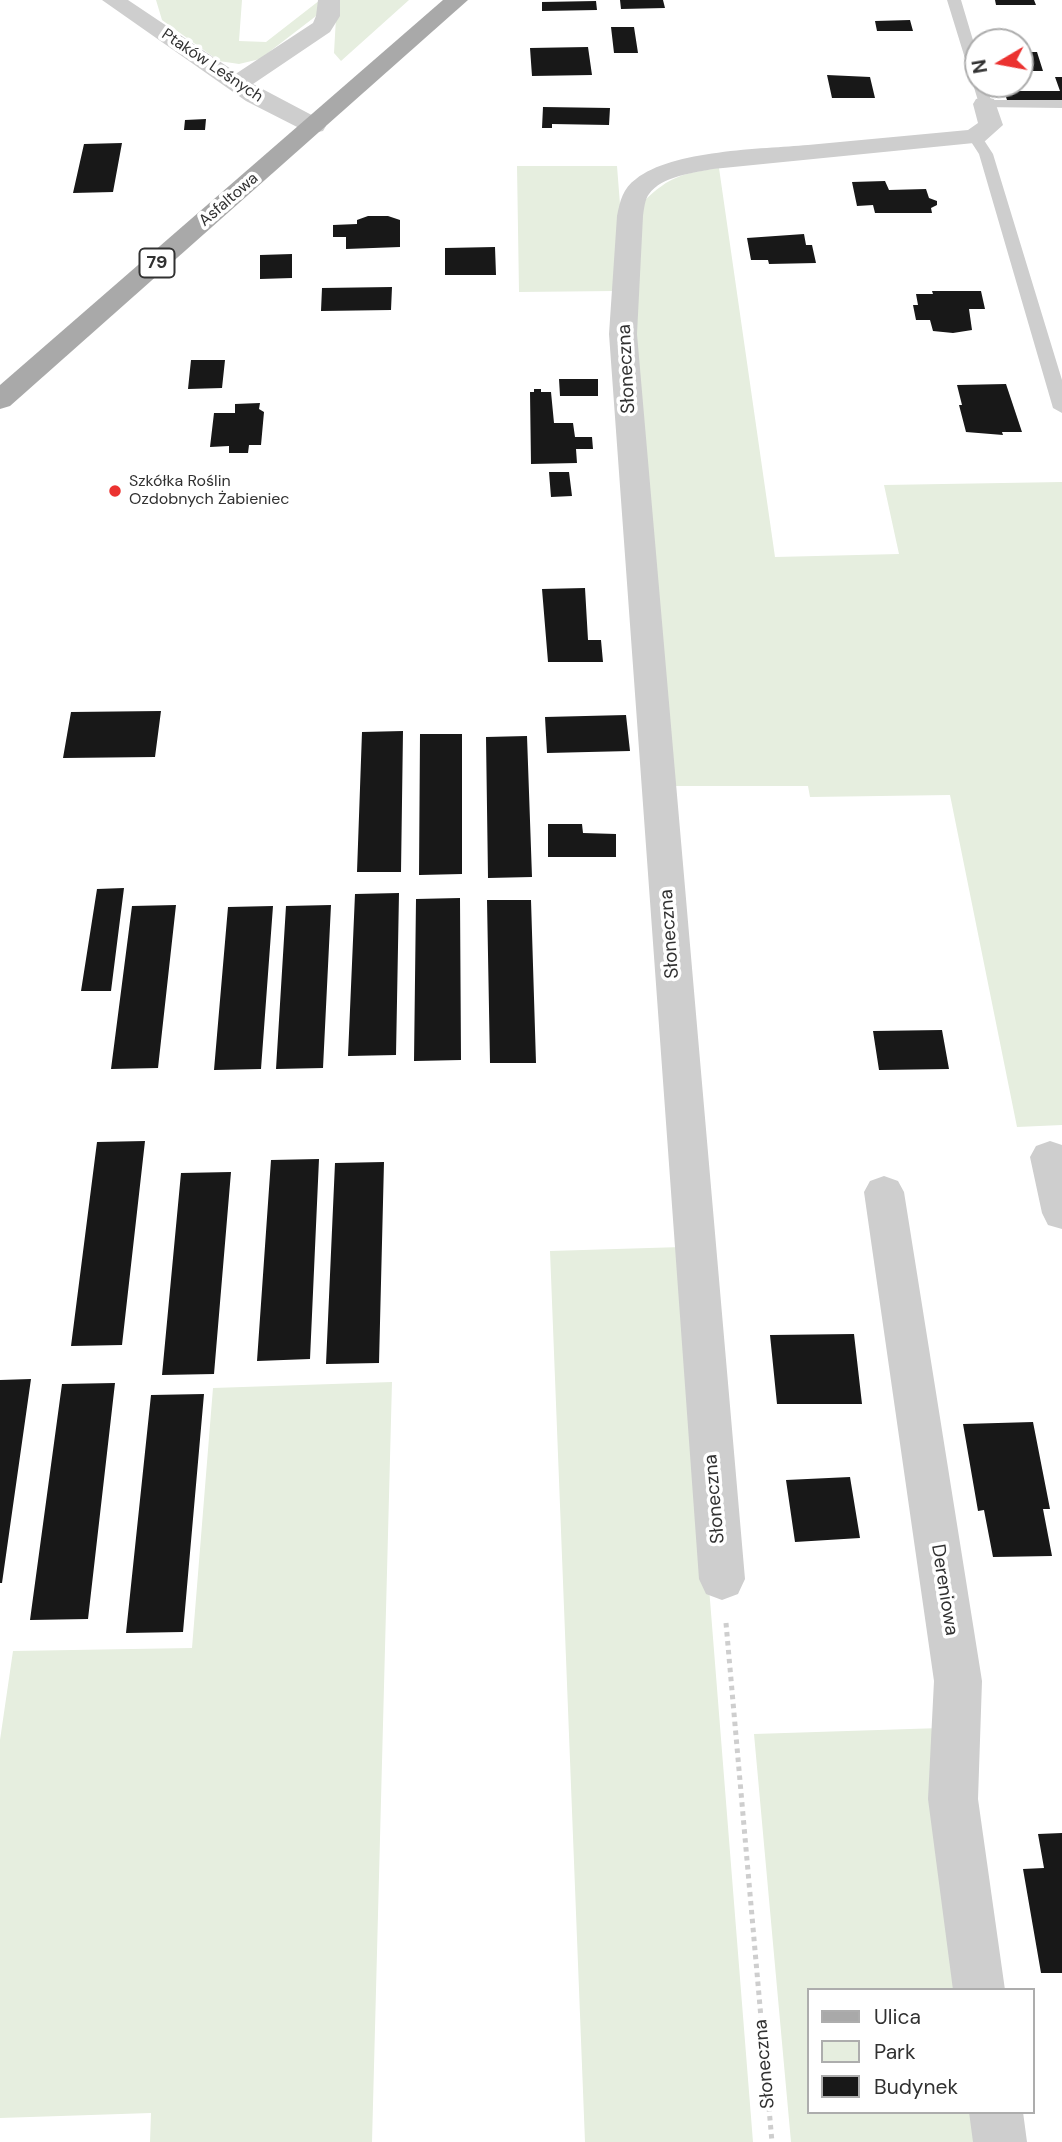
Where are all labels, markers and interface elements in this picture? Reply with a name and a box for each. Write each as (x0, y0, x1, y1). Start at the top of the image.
street label: Ptaków Leśnych (158, 25, 266, 107)
north arrow (964, 28, 1034, 98)
text: N (966, 57, 993, 75)
street label: Asfaltowa (196, 169, 262, 231)
road number: 79 (140, 248, 174, 278)
street label: Słoneczna (613, 324, 641, 414)
place label: Szkółka Roślin Ozdobnych Żabieniec (129, 472, 290, 510)
marker: Szkółka Roślin Ozdobnych Żabieniec (107, 483, 123, 499)
street label: Słoneczna (656, 889, 684, 979)
street label: Słoneczna (700, 1453, 730, 1545)
street label: Dereniowa (926, 1543, 962, 1637)
legend (806, 1988, 1034, 2114)
text: Ulica (874, 2003, 921, 2031)
street label: Słoneczna (750, 2018, 780, 2110)
text: Park (874, 2038, 915, 2066)
text: Budynek (874, 2073, 958, 2101)

